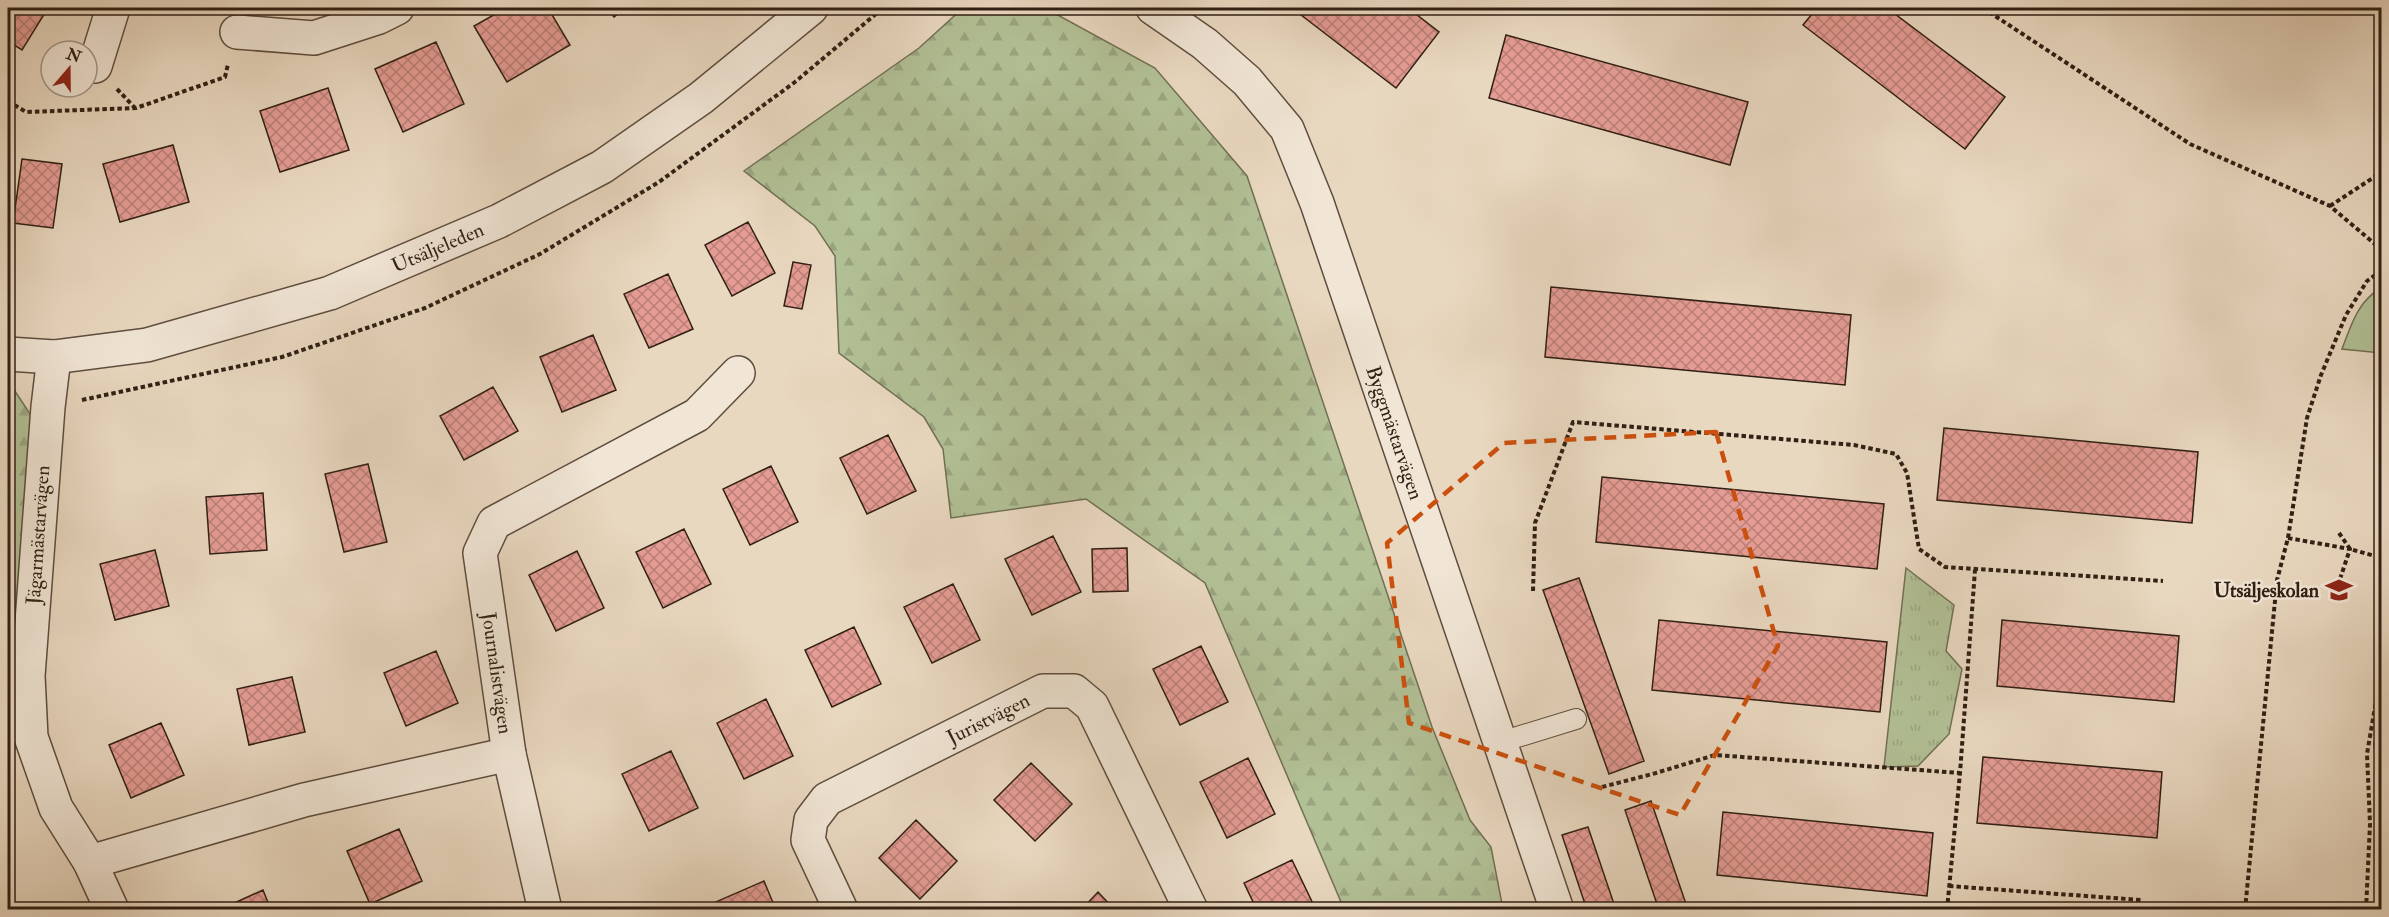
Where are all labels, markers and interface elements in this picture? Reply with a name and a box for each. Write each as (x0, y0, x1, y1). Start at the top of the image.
north arrow (39, 39, 99, 99)
text: N (63, 44, 85, 68)
street label: Utsäljeleden (388, 216, 488, 278)
street label: Byggmästarvägen (1361, 362, 1429, 503)
street label: Jägarmästarvägen (21, 464, 55, 607)
school or university icon: Utsäljeskolan (2324, 575, 2354, 605)
place label: Utsäljeskolan (2214, 578, 2320, 603)
street label: Journalistvägen (476, 610, 518, 736)
street label: Juristvägen (941, 687, 1034, 750)

